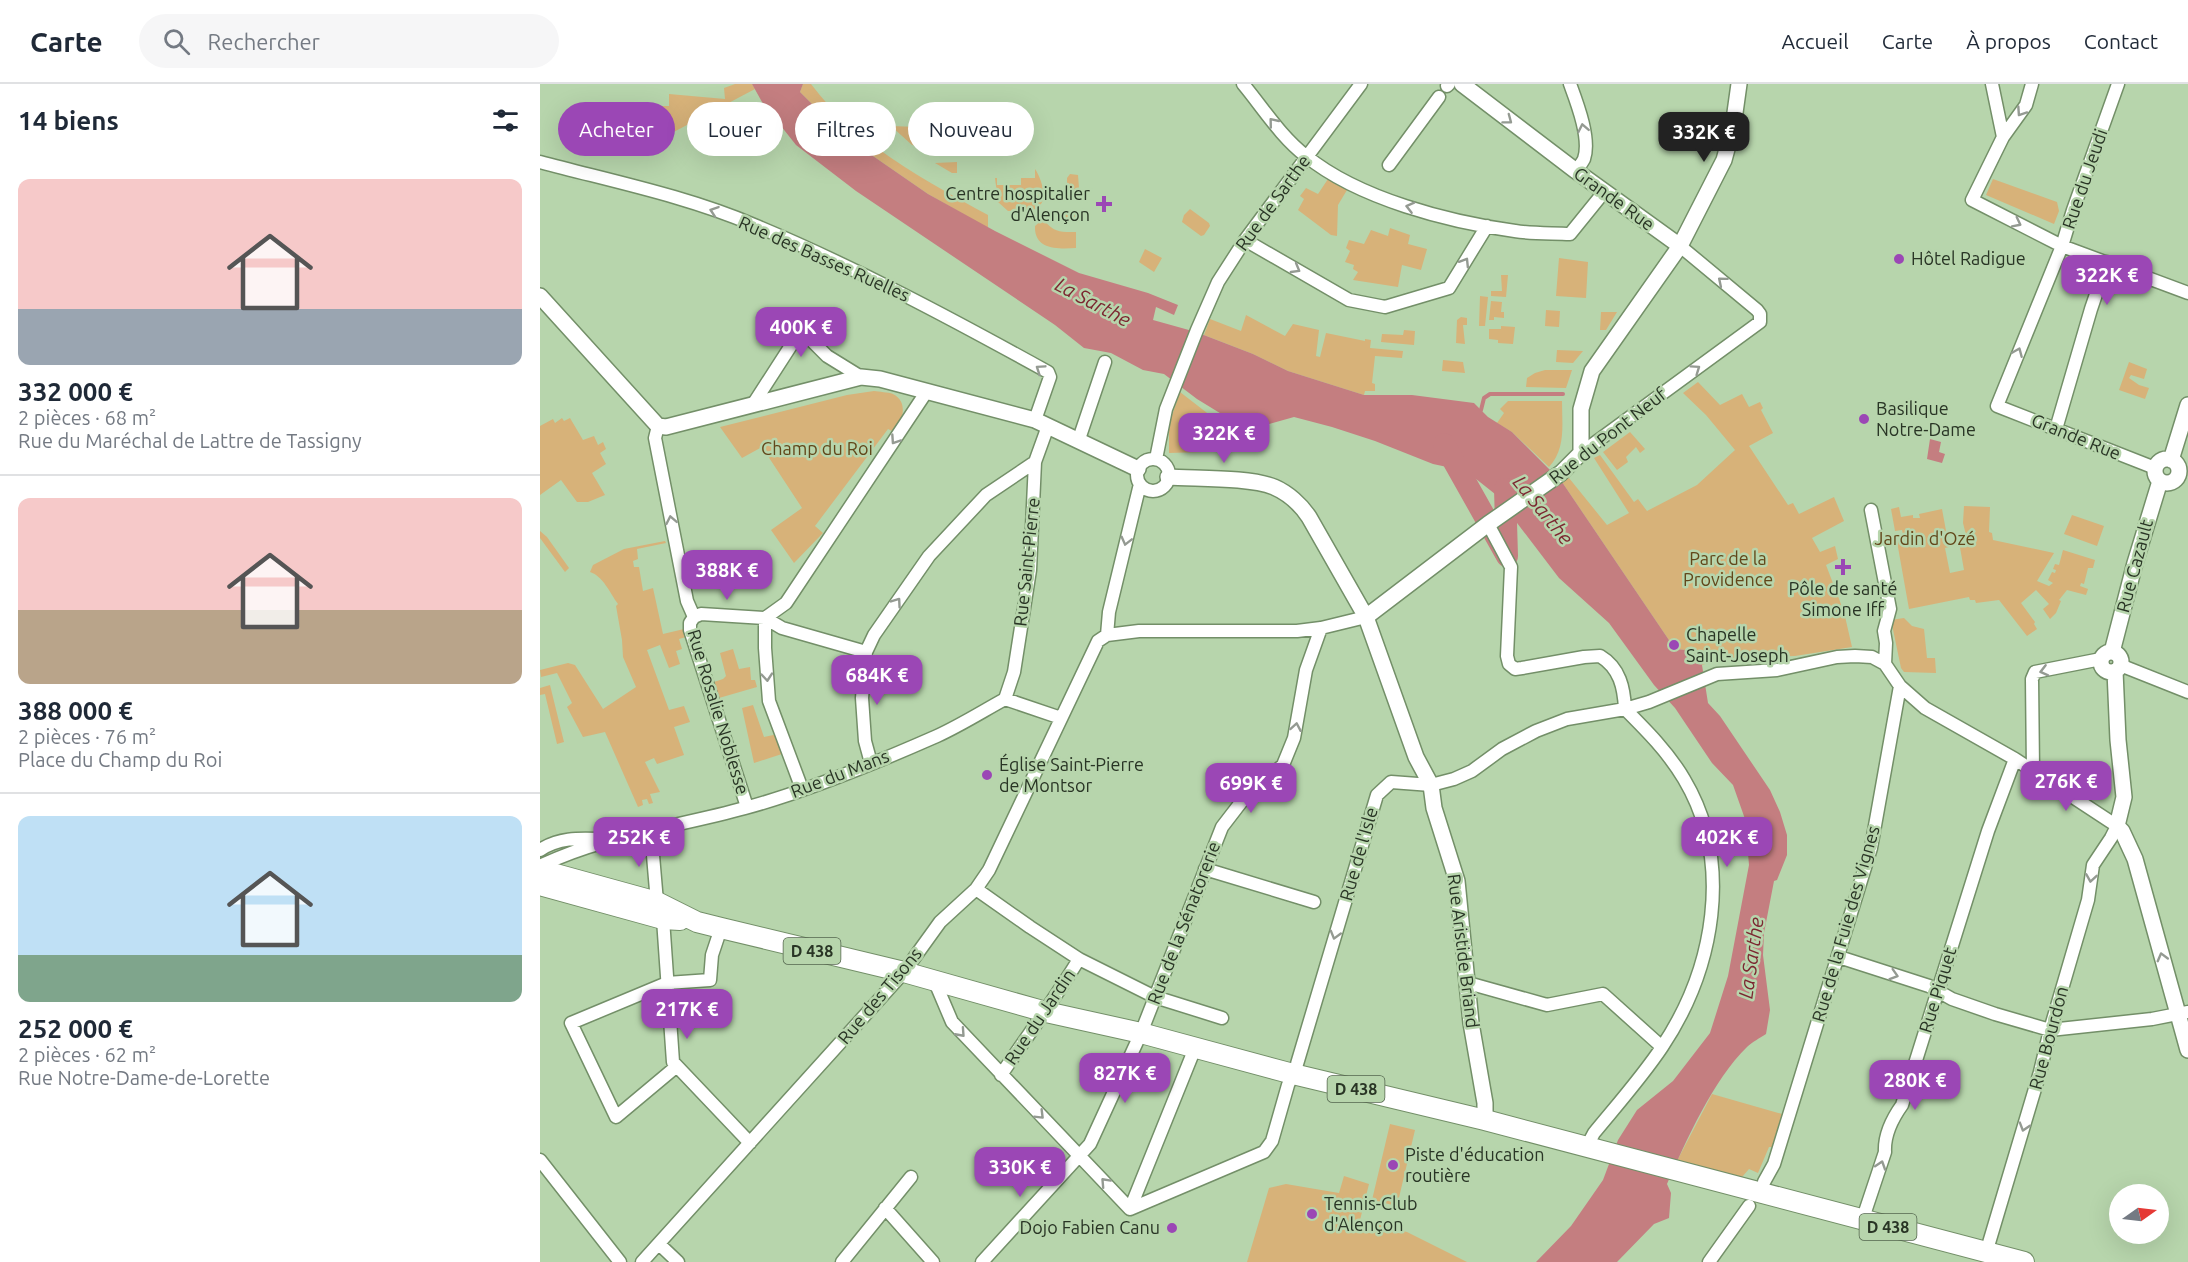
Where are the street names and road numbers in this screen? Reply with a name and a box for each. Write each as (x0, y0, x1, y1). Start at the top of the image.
street label: Rue du Jeudi (2058, 126, 2111, 231)
street label: Rue de Sarthe (1231, 151, 1313, 254)
street label: Grande Rue (1571, 162, 1659, 234)
street label: Rue des Basses Ruelles (736, 211, 913, 305)
street label: Rue du Pont Neuf (1545, 383, 1670, 487)
street label: Grande Rue (2029, 409, 2124, 463)
street label: Rue Saint-Pierre (1009, 497, 1043, 627)
street label: Rue Cazault (2112, 517, 2156, 614)
street label: Rue Rosalie Noblesse (684, 627, 754, 797)
street label: Rue du Mans (788, 745, 892, 801)
street label: Rue de l'Isle (1335, 805, 1381, 903)
street label: Rue de la Fuie des Vignes (1807, 823, 1883, 1024)
street label: Rue de la Sénatorerie (1143, 838, 1223, 1007)
street label: Rue Aristide Briand (1445, 873, 1483, 1029)
road number: D 438 (784, 938, 840, 964)
street label: Rue des Tisons (833, 943, 925, 1047)
street label: Rue Piquet (1915, 944, 1960, 1035)
street label: Rue du Jardin (1000, 965, 1078, 1068)
street label: Rue Bourdon (2025, 984, 2071, 1091)
road number: D 438 (1328, 1076, 1384, 1102)
road number: D 438 (1860, 1214, 1916, 1240)

